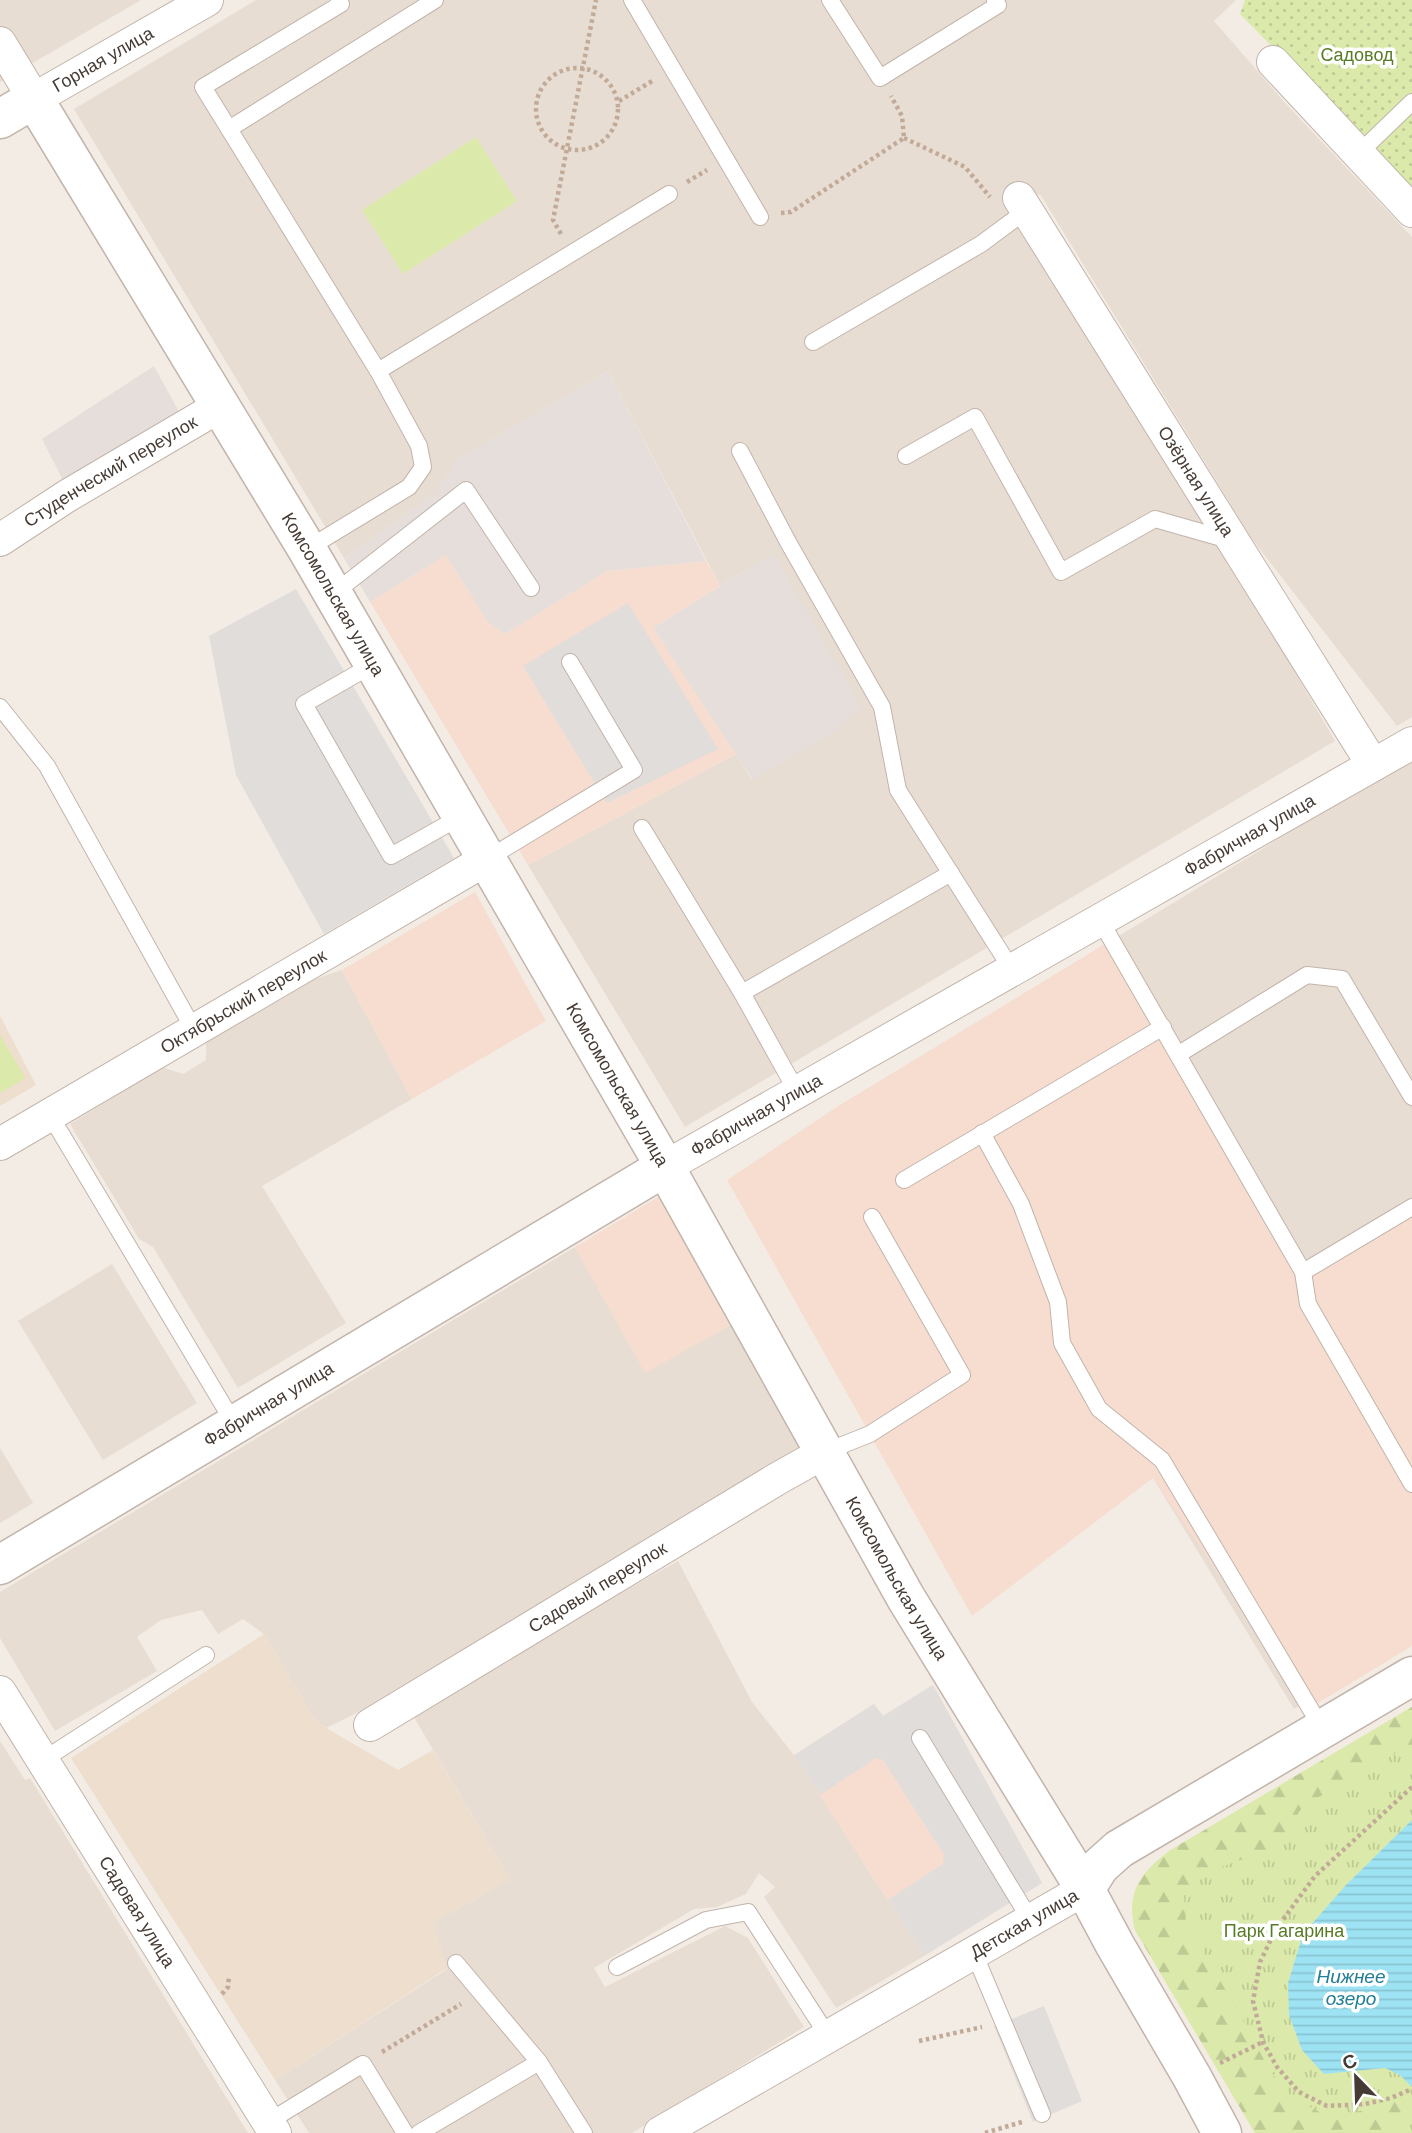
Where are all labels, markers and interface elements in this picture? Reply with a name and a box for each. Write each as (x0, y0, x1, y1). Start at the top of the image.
street label: Горная улица (48, 21, 159, 98)
park label: Садовод (1320, 43, 1394, 67)
street label: Студенческий переулок (19, 410, 202, 533)
street label: Озёрная улица (1152, 421, 1240, 542)
street label: Комсомольская улица (276, 508, 391, 681)
street label: Фабричная улица (1179, 788, 1320, 882)
street label: Октябрьский переулок (156, 944, 331, 1060)
street label: Комсомольская улица (561, 999, 675, 1172)
street label: Фабричная улица (686, 1068, 827, 1162)
street label: Фабричная улица (199, 1356, 339, 1452)
street label: Комсомольская улица (840, 1492, 954, 1666)
street label: Садовый переулок (524, 1536, 672, 1639)
street label: Садовая улица (93, 1851, 181, 1973)
street label: Детская улица (966, 1883, 1084, 1964)
park label: Парк Гагарина (1224, 1919, 1345, 1943)
water label: Нижнее озеро (1317, 1964, 1385, 2011)
north arrow (1321, 2042, 1391, 2112)
text: С (1338, 2048, 1361, 2076)

